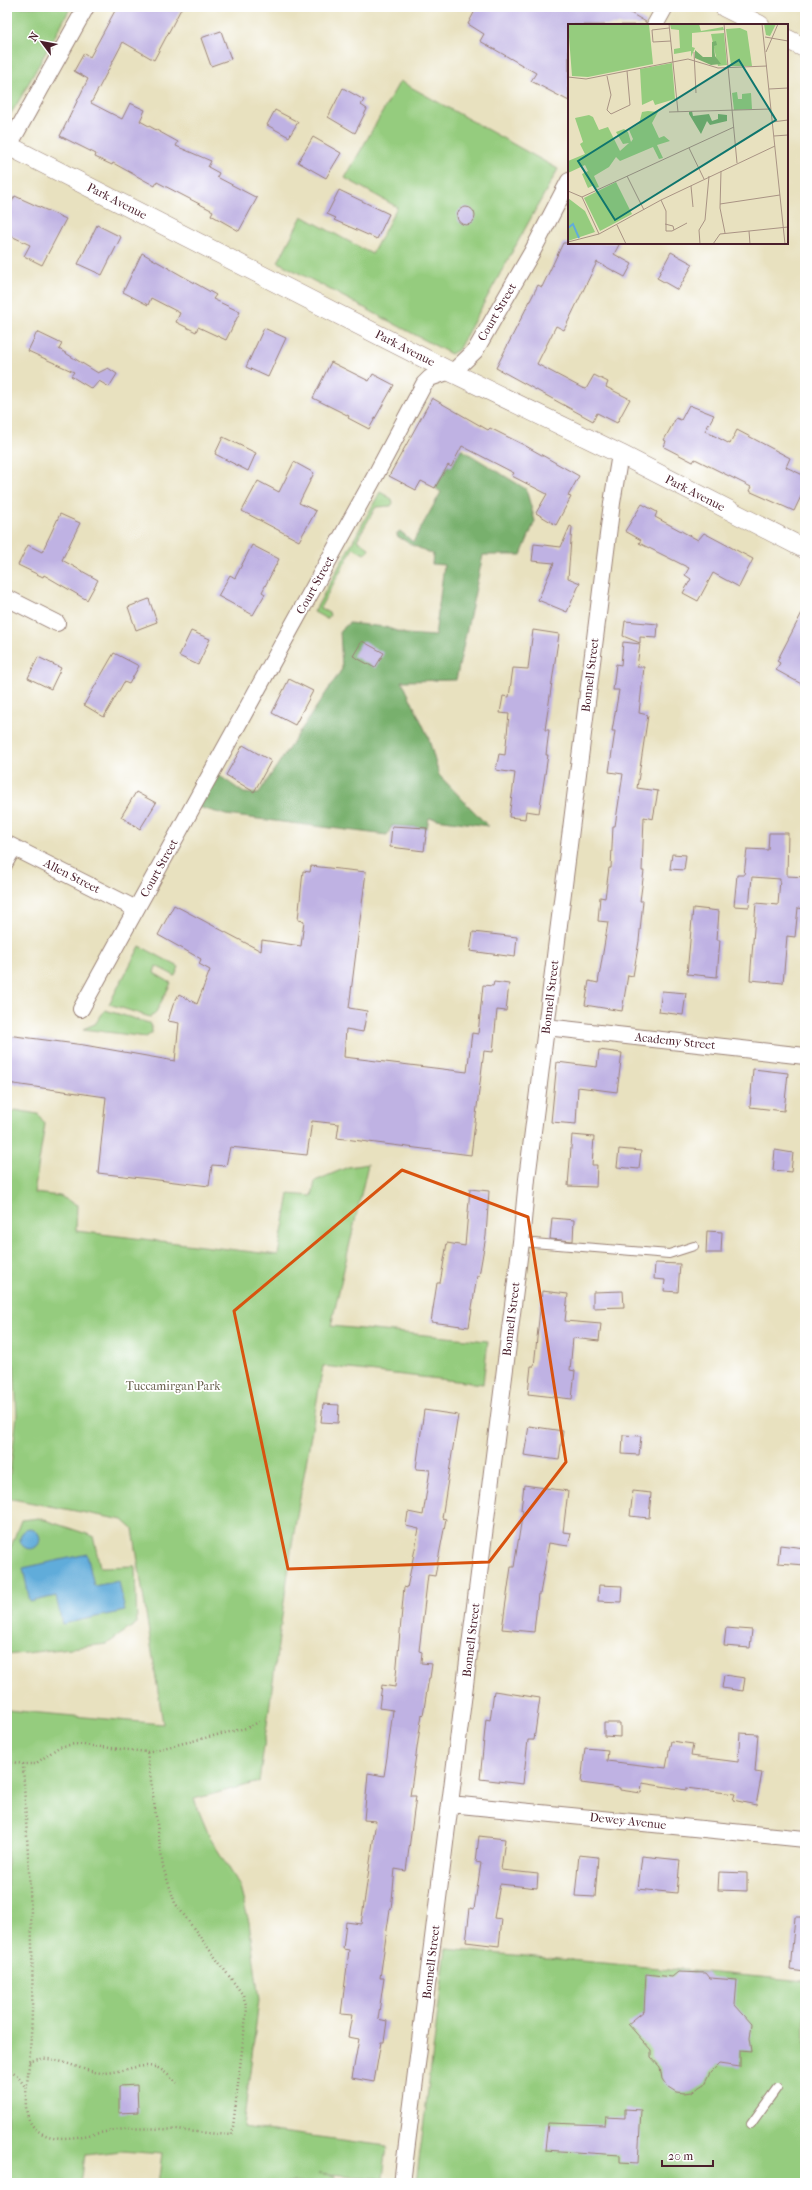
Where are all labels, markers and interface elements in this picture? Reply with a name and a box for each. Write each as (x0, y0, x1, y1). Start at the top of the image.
north arrow (22, 22, 62, 62)
inset map (568, 24, 788, 244)
text: N (26, 29, 42, 44)
street label: Park Avenue (85, 180, 149, 222)
street label: Court Street (475, 280, 520, 343)
street label: Park Avenue (373, 327, 437, 369)
street label: Park Avenue (663, 472, 727, 514)
street label: Court Street (293, 553, 337, 617)
street label: Bonnell Street (579, 636, 602, 713)
street label: Court Street (137, 836, 181, 900)
street label: Allen Street (41, 855, 103, 897)
street label: Bonnell Street (539, 958, 562, 1035)
street label: Academy Street (633, 1030, 717, 1052)
street label: Bonnell Street (500, 1280, 523, 1357)
park label: Tuccamirgan Park (126, 1379, 221, 1393)
street label: Bonnell Street (460, 1601, 483, 1678)
street label: Dewey Avenue (589, 1810, 667, 1832)
street label: Bonnell Street (420, 1923, 443, 2000)
scale bar (662, 2142, 713, 2168)
text: 20 m (668, 2149, 693, 2163)

